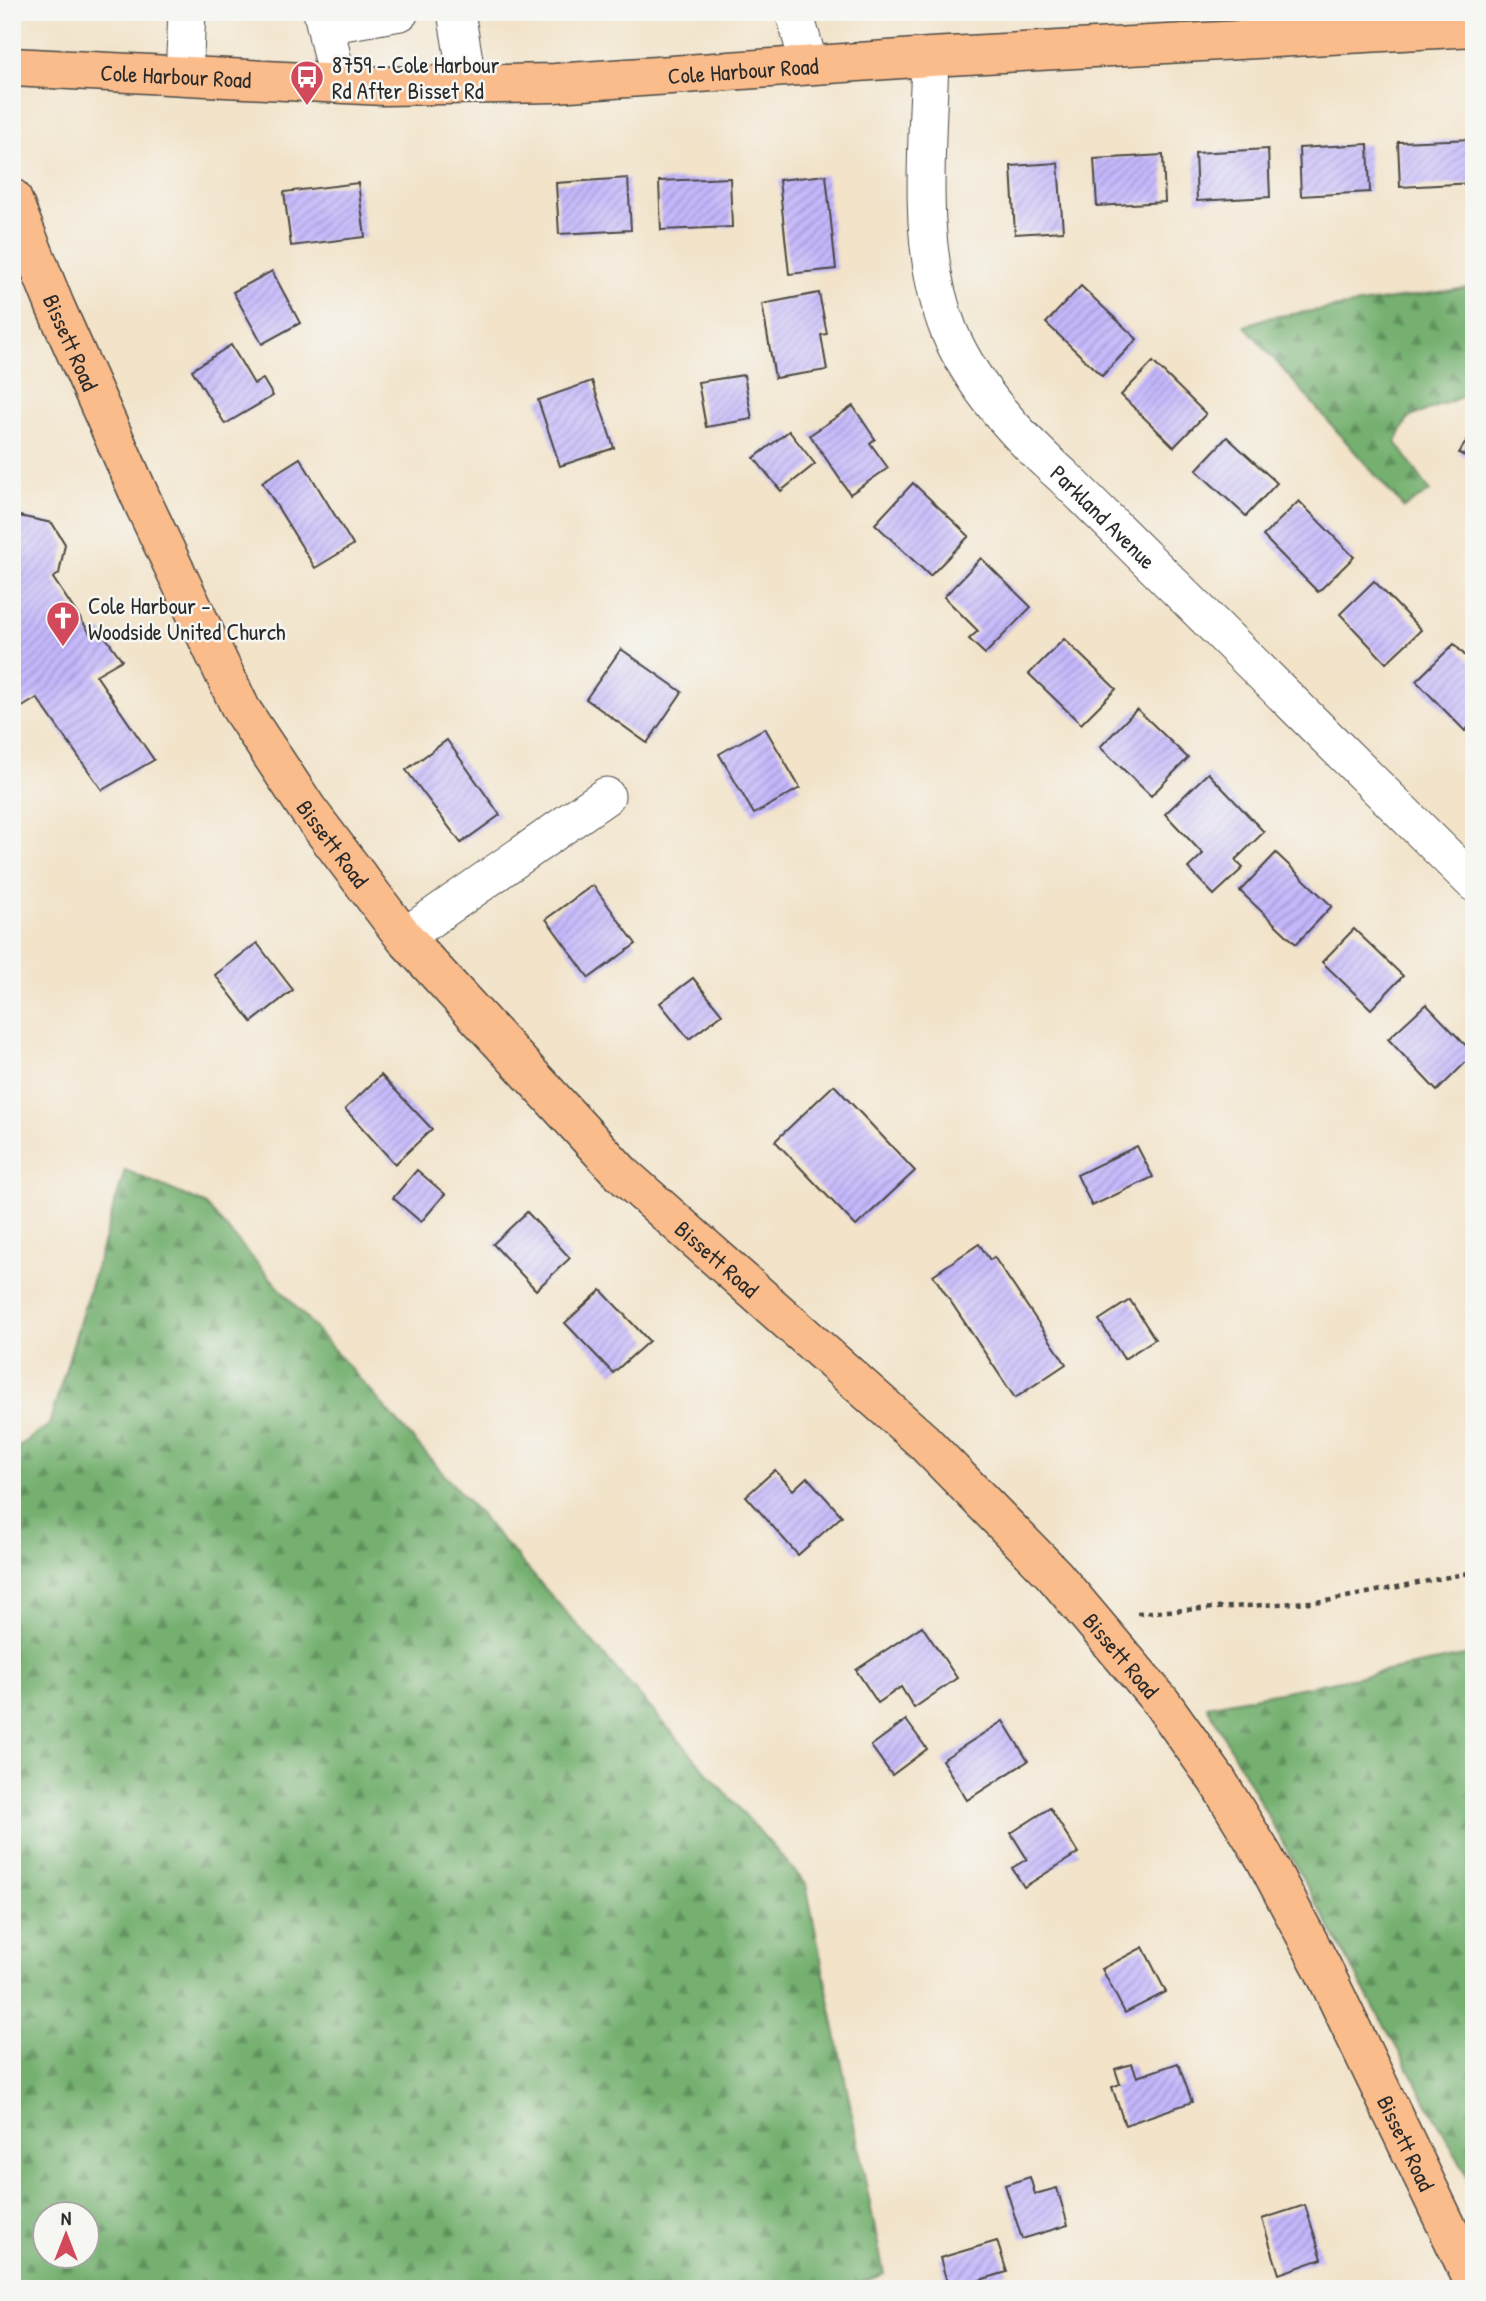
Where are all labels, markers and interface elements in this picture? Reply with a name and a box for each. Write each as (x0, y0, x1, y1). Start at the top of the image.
place label: 8759 - Cole Harbour Rd After Bisset Rd (332, 49, 499, 106)
street label: Cole Harbour Road (667, 49, 819, 91)
street label: Cole Harbour Road (100, 56, 252, 95)
bus stop icon: 8759 - Cole Harbour Rd After Bisset Rd (288, 58, 326, 107)
street label: Bissett Road (36, 290, 106, 395)
street label: Parkland Avenue (1044, 457, 1163, 575)
place label: Cole Harbour - Woodside United Church (88, 590, 286, 647)
church icon: Cole Harbour - Woodside United Church (44, 599, 82, 648)
street label: Bissett Road (290, 793, 376, 894)
street label: Bissett Road (669, 1213, 766, 1304)
street label: Bissett Road (1077, 1606, 1166, 1704)
street label: Bissett Road (1370, 2090, 1443, 2196)
north arrow (32, 2200, 102, 2270)
text: N (61, 2205, 71, 2231)

